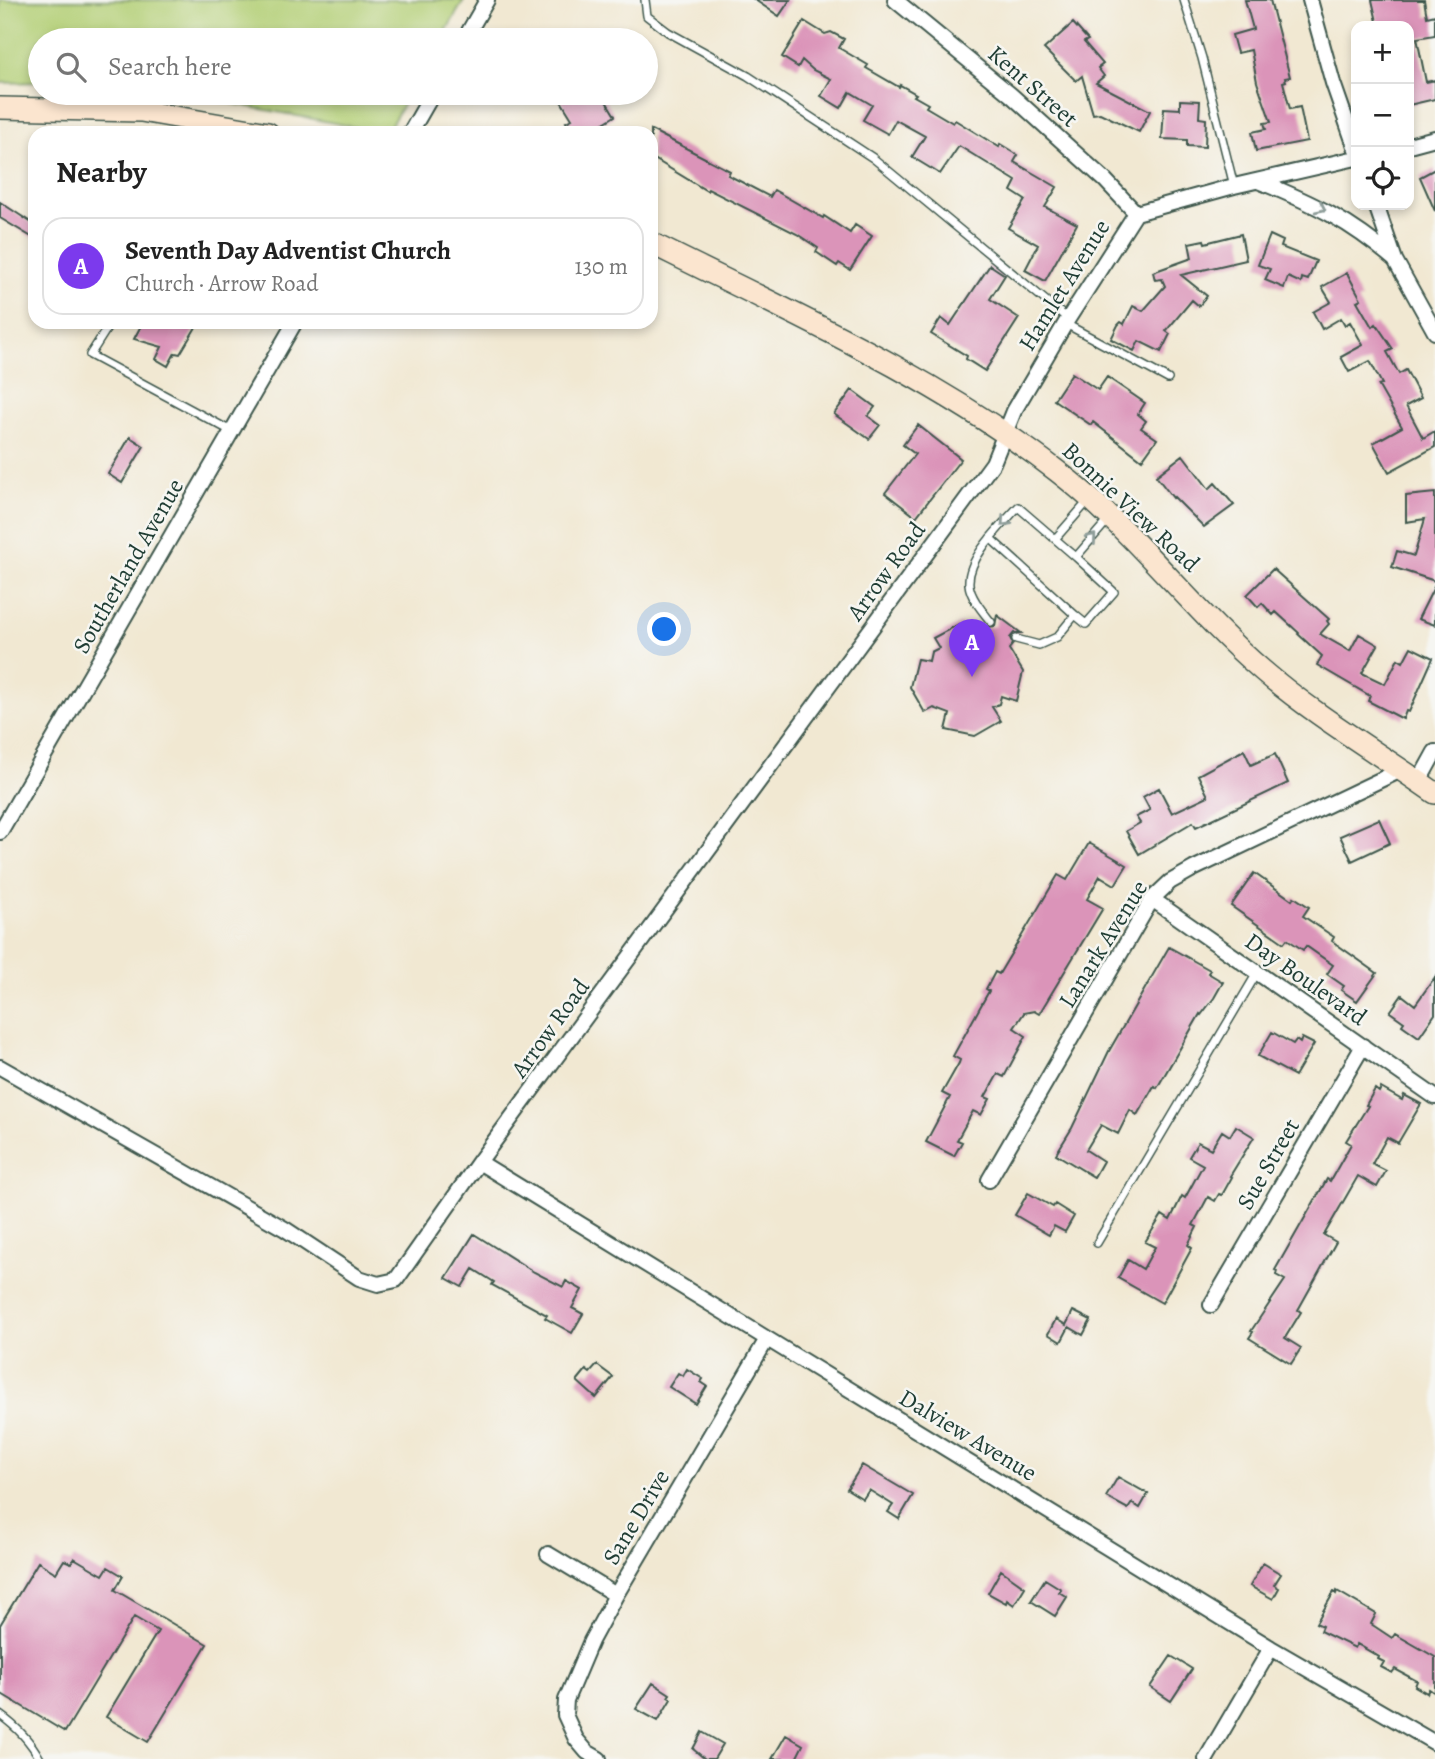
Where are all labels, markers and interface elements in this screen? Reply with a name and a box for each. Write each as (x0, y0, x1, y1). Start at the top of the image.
map controls (1351, 21, 1414, 210)
button: + (1351, 21, 1414, 84)
search box (28, 28, 658, 105)
street label: Kent Street (981, 38, 1085, 134)
icon: search (52, 48, 90, 86)
text: Search here (108, 49, 232, 84)
button: − (1351, 84, 1414, 147)
button: locate (1351, 147, 1414, 210)
text: Nearby (56, 152, 147, 192)
one-way arrow (1314, 199, 1326, 213)
street label: Hamlet Avenue (1011, 213, 1117, 357)
text: Seventh Day Adventist Church (125, 233, 451, 268)
text: A (74, 251, 88, 282)
text: 130 m (575, 251, 628, 282)
text: Church · Arrow Road (125, 268, 319, 299)
street label: Bonnie View Road (1055, 435, 1207, 579)
street label: Southerland Avenue (65, 473, 191, 659)
one-way arrow (1001, 513, 1013, 526)
street label: Arrow Road (839, 515, 933, 628)
one-way arrow (1084, 534, 1096, 547)
your location (647, 612, 681, 646)
pin: A (949, 619, 995, 677)
street label: Lanark Avenue (1051, 874, 1155, 1014)
street label: Day Boulevard (1239, 925, 1373, 1033)
street label: Arrow Road (503, 972, 597, 1085)
street label: Sue Street (1229, 1113, 1307, 1215)
street label: Dalview Avenue (893, 1381, 1043, 1489)
street label: Sane Drive (595, 1463, 677, 1571)

